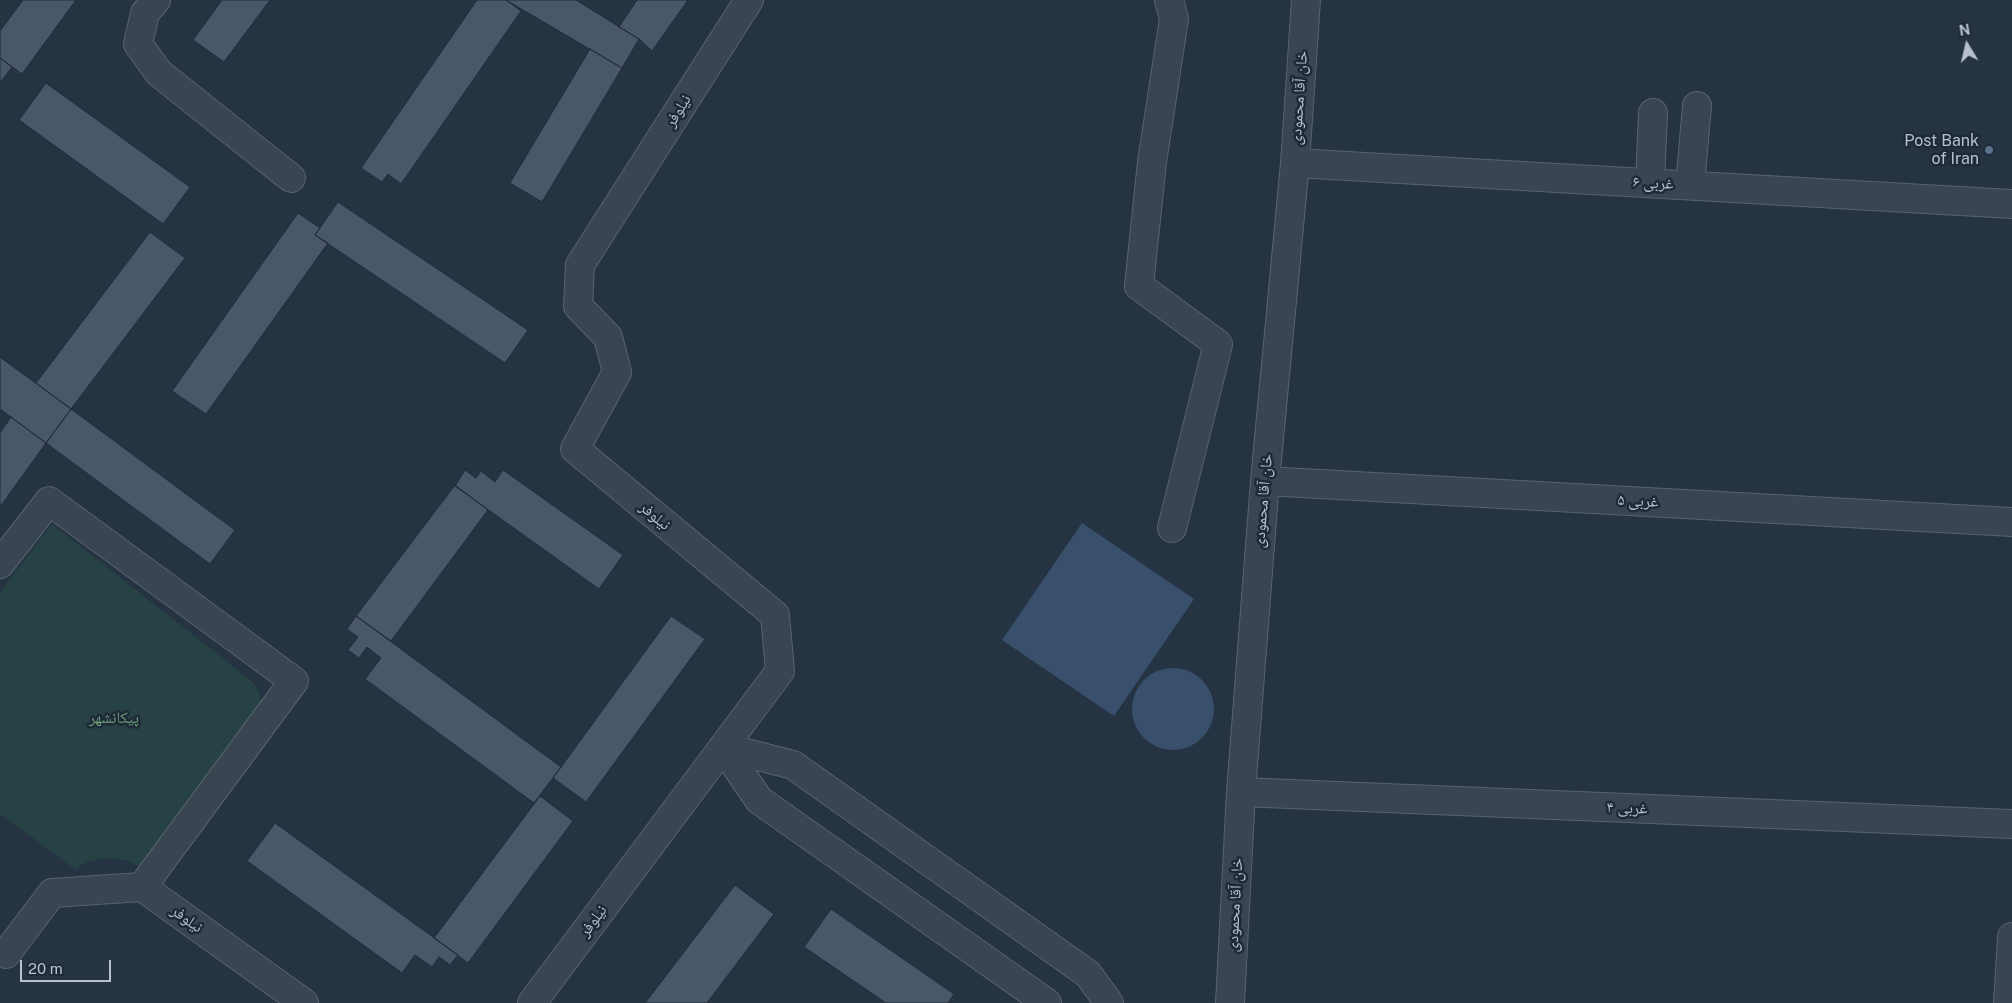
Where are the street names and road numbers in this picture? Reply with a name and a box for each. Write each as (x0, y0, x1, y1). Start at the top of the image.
street label: خان آقا محمودی (1286, 50, 1312, 146)
street label: نیلوفر (661, 91, 695, 131)
street label: ۶ غربی (1632, 172, 1674, 194)
street label: خان آقا محمودی (1249, 453, 1277, 549)
street label: ۵ غربی (1617, 490, 1659, 512)
street label: نیلوفر (636, 497, 674, 535)
street label: ۴ غربی (1606, 798, 1648, 818)
street label: خان آقا محمودی (1223, 857, 1247, 953)
street label: نیلوفر (167, 901, 207, 937)
street label: نیلوفر (575, 901, 611, 941)

